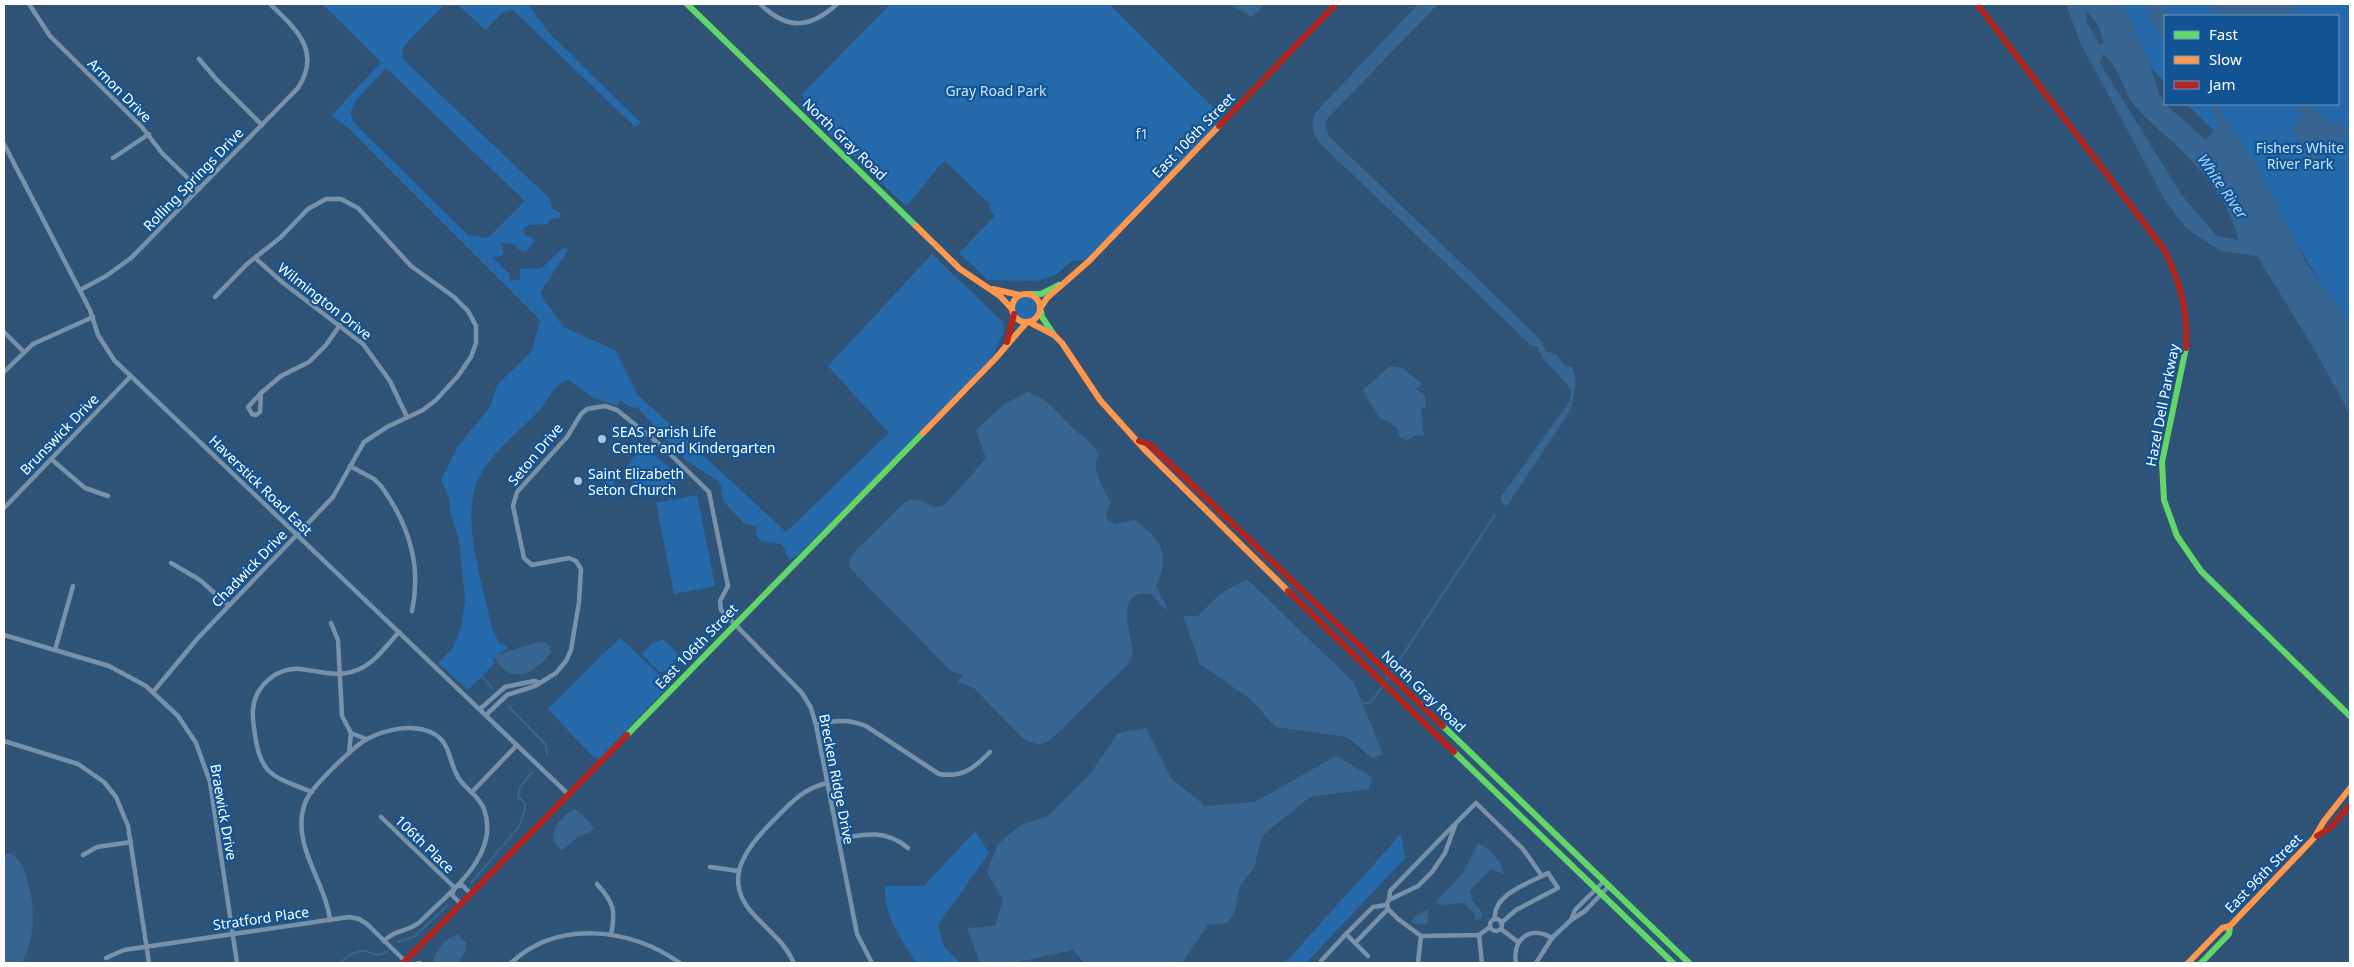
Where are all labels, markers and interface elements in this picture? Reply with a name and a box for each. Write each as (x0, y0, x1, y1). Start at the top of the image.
legend (2164, 15, 2339, 105)
text: Fast (2209, 24, 2238, 44)
text: Slow (2209, 49, 2242, 69)
street label: Armon Drive (84, 54, 156, 126)
text: Jam (2207, 74, 2236, 94)
park label: Gray Road Park (945, 81, 1047, 100)
street label: East 106th Street (1147, 88, 1239, 182)
street label: North Gray Road (799, 94, 891, 184)
street label: Rolling Springs Drive (139, 123, 247, 235)
park label: f1 (1136, 124, 1148, 143)
park label: Fishers White River Park (2256, 138, 2344, 173)
water label: White River (2193, 150, 2253, 223)
street label: Wilmington Drive (274, 258, 376, 344)
street label: Hazel Dell Parkway (2141, 341, 2183, 468)
street label: Brunswick Drive (15, 389, 103, 479)
street label: Seton Drive (503, 419, 567, 489)
place label: SEAS Parish Life Center and Kindergarten (612, 422, 775, 457)
street label: Haverstick Road East (205, 431, 317, 539)
marker: SEAS Parish Life Center and Kindergarten (596, 433, 608, 445)
place label: Saint Elizabeth Seton Church (588, 464, 684, 499)
marker: Saint Elizabeth Seton Church (572, 475, 584, 487)
street label: Chadwick Drive (207, 525, 291, 611)
street label: East 106th Street (650, 599, 742, 693)
street label: North Gray Road (1378, 646, 1470, 736)
street label: Brecken Ridge Drive (815, 712, 859, 846)
street label: Braewick Drive (206, 763, 242, 862)
street label: 106th Place (391, 811, 459, 877)
street label: East 96th Street (2220, 829, 2306, 917)
street label: Stratford Place (212, 902, 310, 934)

